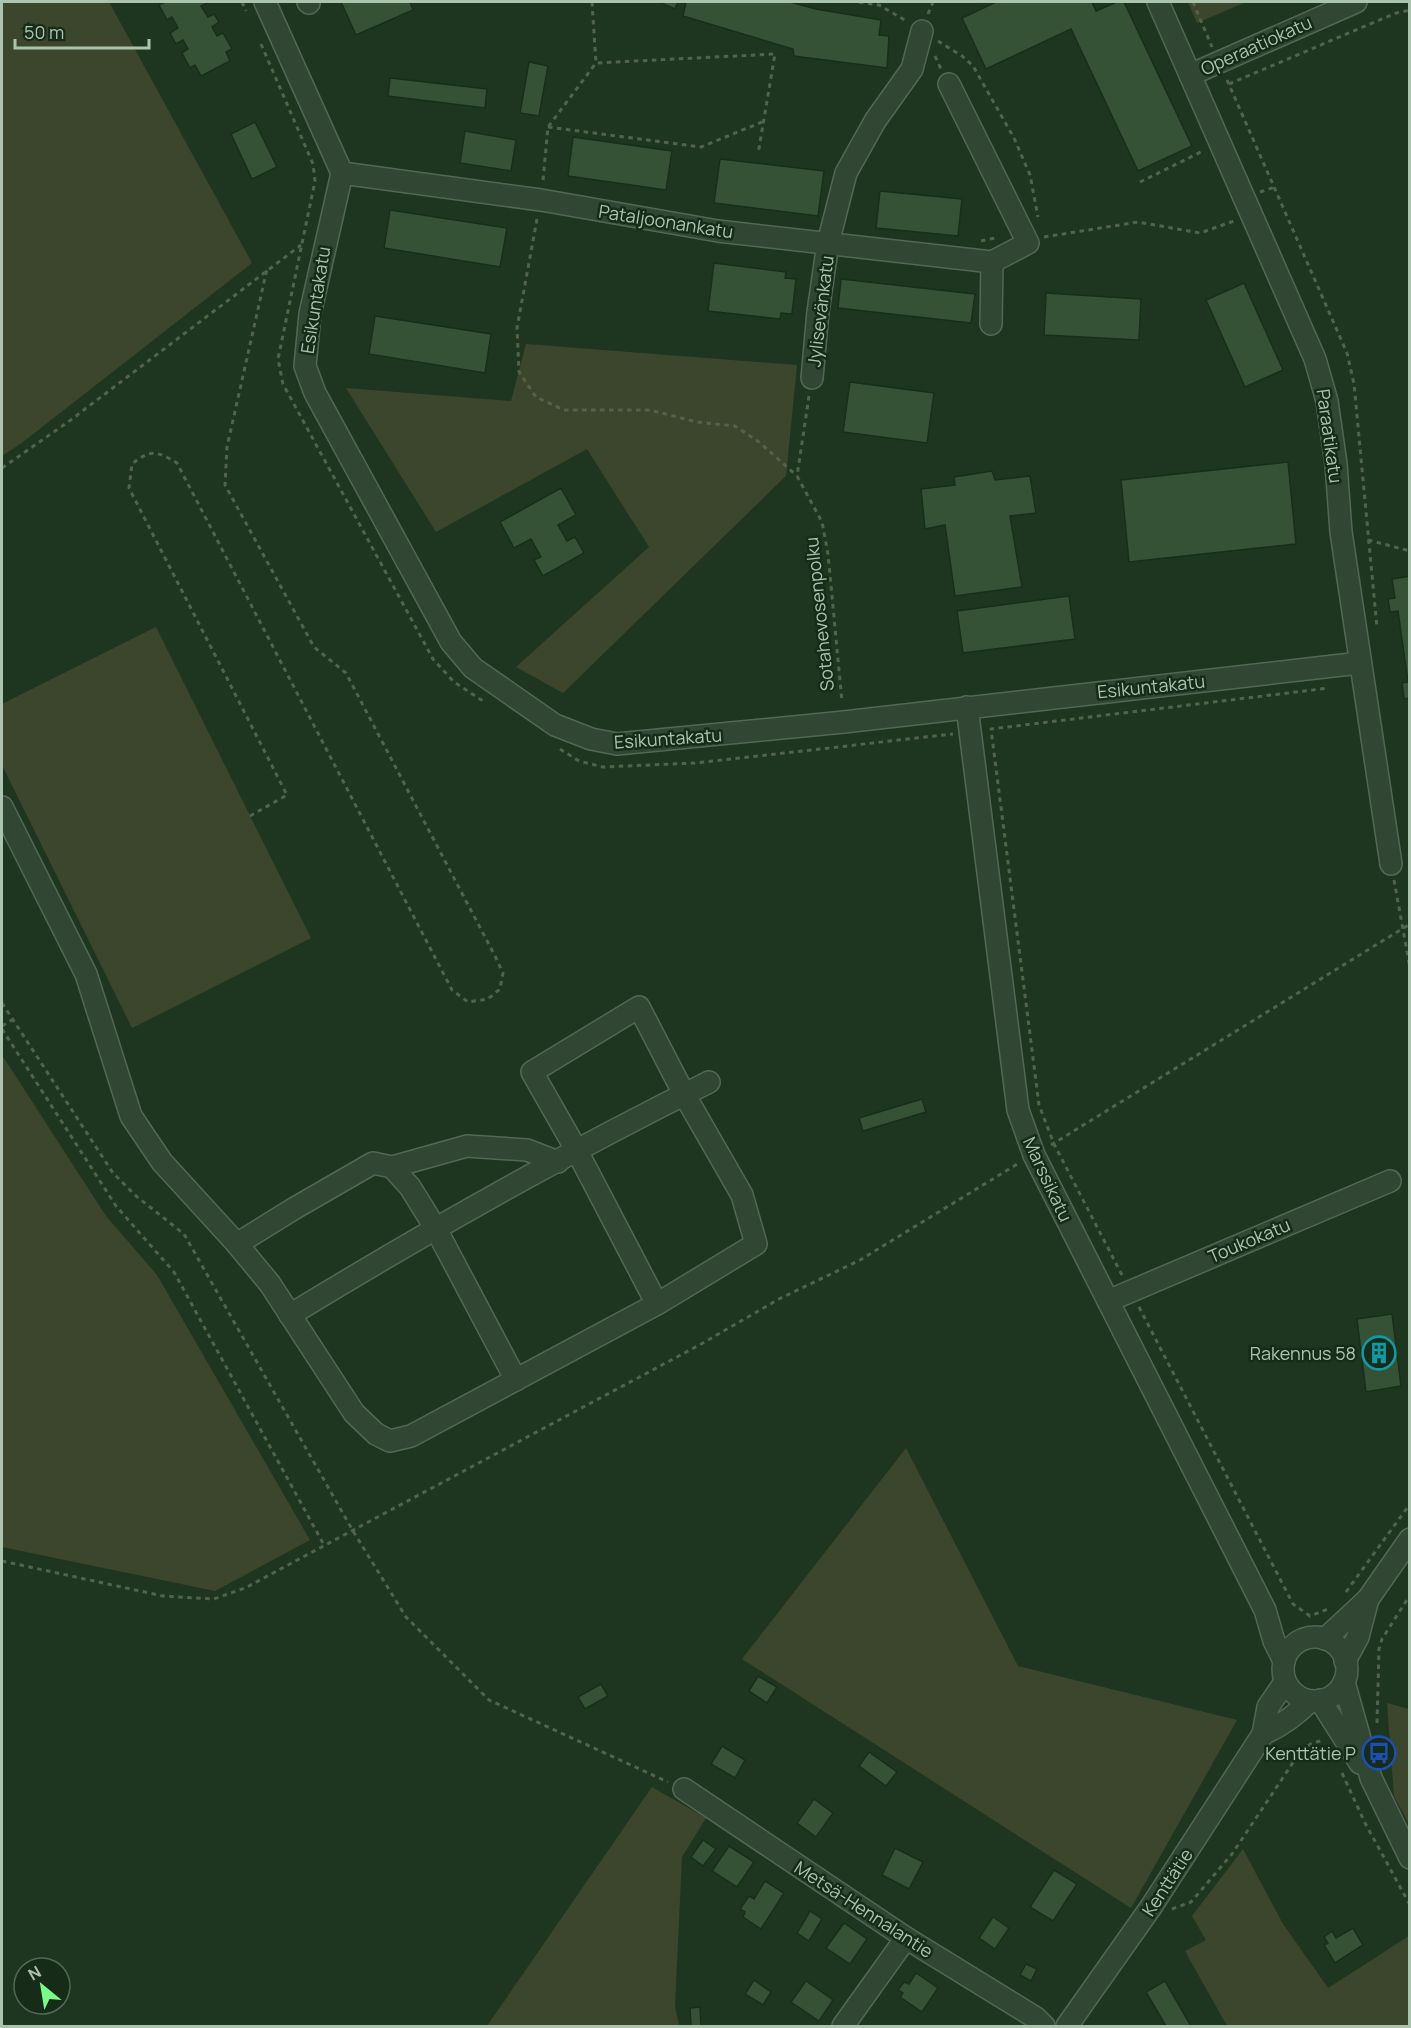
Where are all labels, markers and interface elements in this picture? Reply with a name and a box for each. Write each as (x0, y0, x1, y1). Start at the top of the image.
street label: Operaatiokatu (1197, 10, 1315, 80)
scale bar (15, 12, 148, 50)
text: 50 m (24, 20, 64, 44)
street label: Pataljoonankatu (597, 199, 735, 243)
street label: Esikuntakatu (295, 245, 335, 355)
street label: Jylisevänkatu (801, 254, 839, 368)
street label: Paraatikatu (1312, 387, 1348, 485)
street label: Sotahevosenpolku (799, 536, 839, 692)
street label: Esikuntakatu (1096, 668, 1206, 704)
street label: Esikuntakatu (613, 722, 723, 754)
street label: Marssikatu (1018, 1133, 1078, 1225)
street label: Toukokatu (1204, 1212, 1294, 1268)
building icon: Rakennus 58 (1361, 1335, 1397, 1371)
place label: Rakennus 58 (1250, 1341, 1356, 1365)
bus stop icon: Kenttätie P (1361, 1735, 1397, 1771)
place label: Kenttätie P (1265, 1741, 1356, 1765)
street label: Kenttätie (1136, 1844, 1198, 1920)
street label: Metsä-Hennalantie (790, 1855, 938, 1963)
north arrow (12, 1956, 72, 2016)
text: N (24, 1961, 45, 1985)

